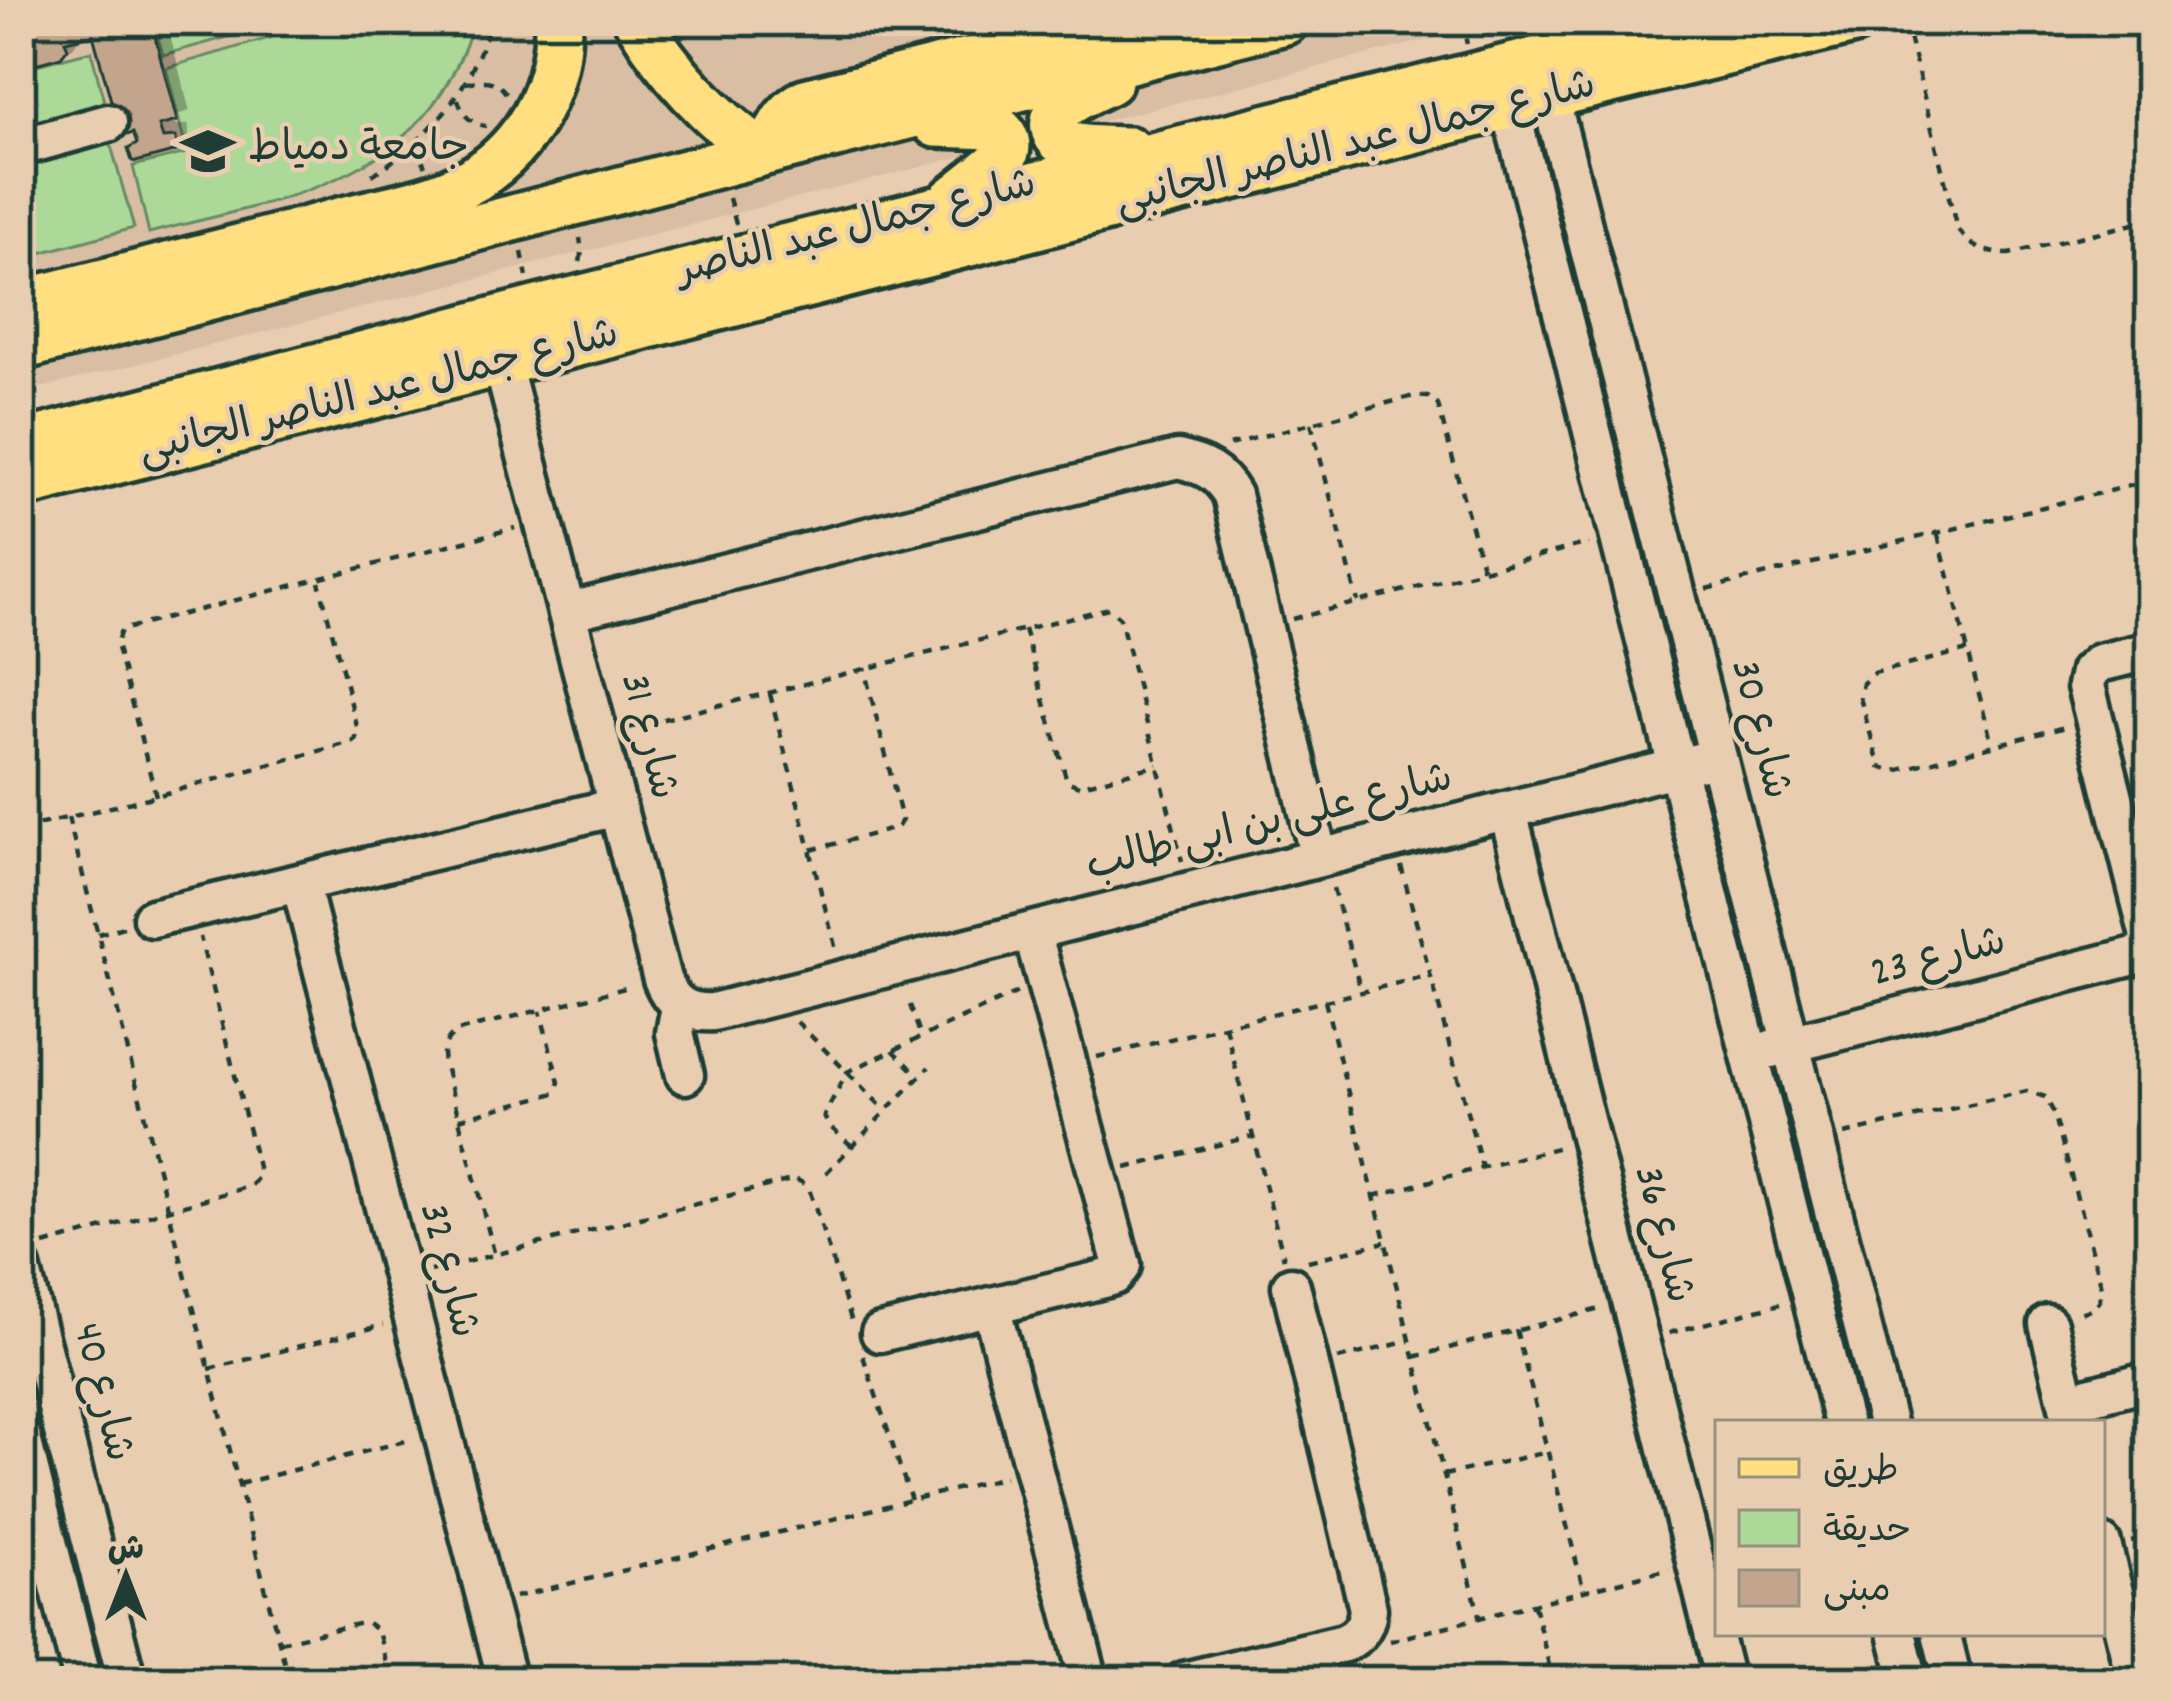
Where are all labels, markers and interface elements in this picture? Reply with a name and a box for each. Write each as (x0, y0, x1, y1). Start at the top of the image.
street label: شارع جمال عبد الناصر الجانبى (1109, 57, 1603, 235)
place label: جامعة دمياط (248, 121, 469, 181)
school or university icon: جامعة دمياط (179, 122, 237, 180)
street label: شارع جمال عبد الناصر (668, 156, 1043, 304)
street label: شارع جمال عبد الناصر الجانبى (132, 306, 626, 484)
street label: شارع 30 (1712, 654, 1804, 806)
street label: شارع 31 (601, 667, 691, 807)
street label: شارع على بن ابى طالب (1080, 750, 1460, 900)
street label: شارع 23 (1865, 914, 2013, 1006)
street label: شارع 36 (1615, 1160, 1707, 1310)
street label: شارع 32 (400, 1197, 492, 1345)
street label: شارع 40 (54, 1317, 146, 1469)
legend (1715, 1420, 2105, 1636)
text: طريق (1823, 1447, 1899, 1499)
text: حديقة (1823, 1507, 1911, 1559)
north arrow (66, 1516, 186, 1636)
text: ش (108, 1528, 144, 1575)
text: مبنى (1823, 1567, 1891, 1619)

